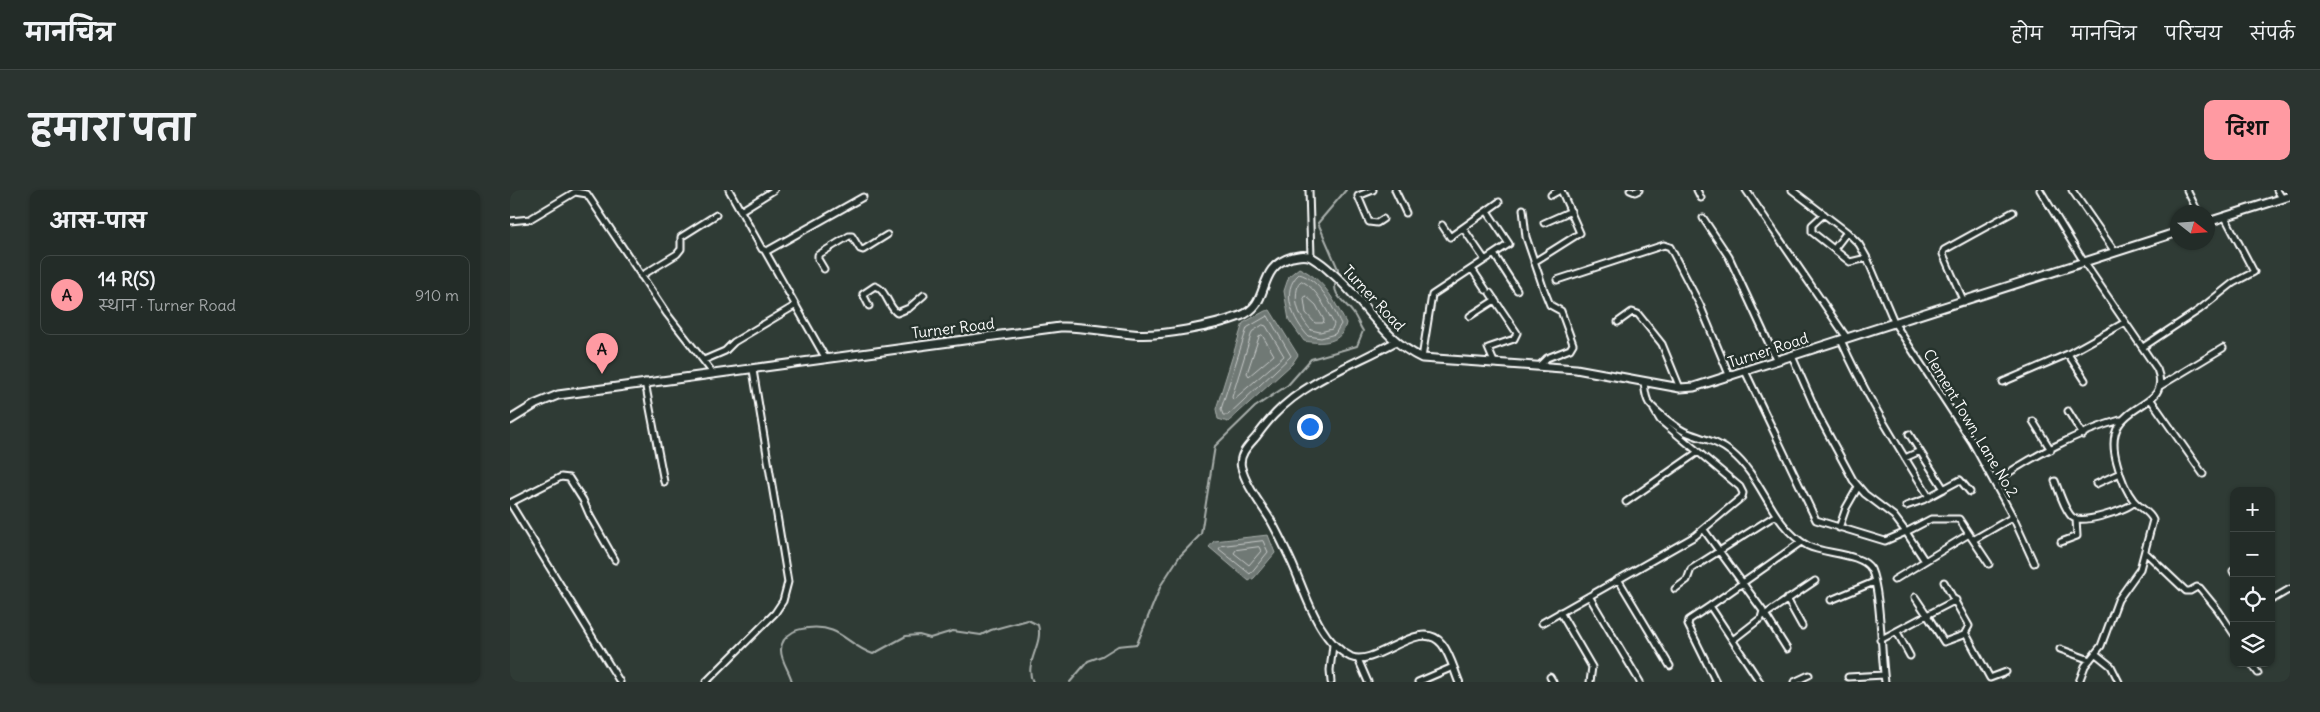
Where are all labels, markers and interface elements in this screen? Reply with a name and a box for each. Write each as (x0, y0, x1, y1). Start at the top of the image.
text: मानचित्र (25, 17, 114, 47)
text: होम (2011, 22, 2043, 45)
text: मानचित्र (2071, 22, 2137, 45)
text: परिचय (2165, 22, 2222, 45)
text: संपर्क (2250, 22, 2295, 45)
button: दिशा (2204, 100, 2290, 160)
text: हमारा पता (30, 105, 194, 149)
north arrow (2170, 205, 2215, 250)
text: आस-पास (50, 207, 147, 234)
street label: Turner Road (1339, 261, 1409, 335)
text: 14 R(S) (98, 267, 155, 291)
text: A (62, 285, 72, 305)
text: 910 m (415, 285, 459, 305)
text: स्थान · Turner Road (98, 295, 236, 315)
street label: Turner Road (910, 313, 996, 343)
street label: Turner Road (1725, 328, 1811, 372)
pin: A (586, 333, 618, 374)
street label: Clement Town, Lane No.2 (1919, 346, 2023, 500)
your location (1297, 414, 1323, 440)
map controls (2230, 487, 2275, 667)
button: + (2230, 487, 2275, 532)
button: − (2230, 532, 2275, 577)
button: locate (2230, 577, 2275, 622)
button: layers (2230, 622, 2275, 667)

